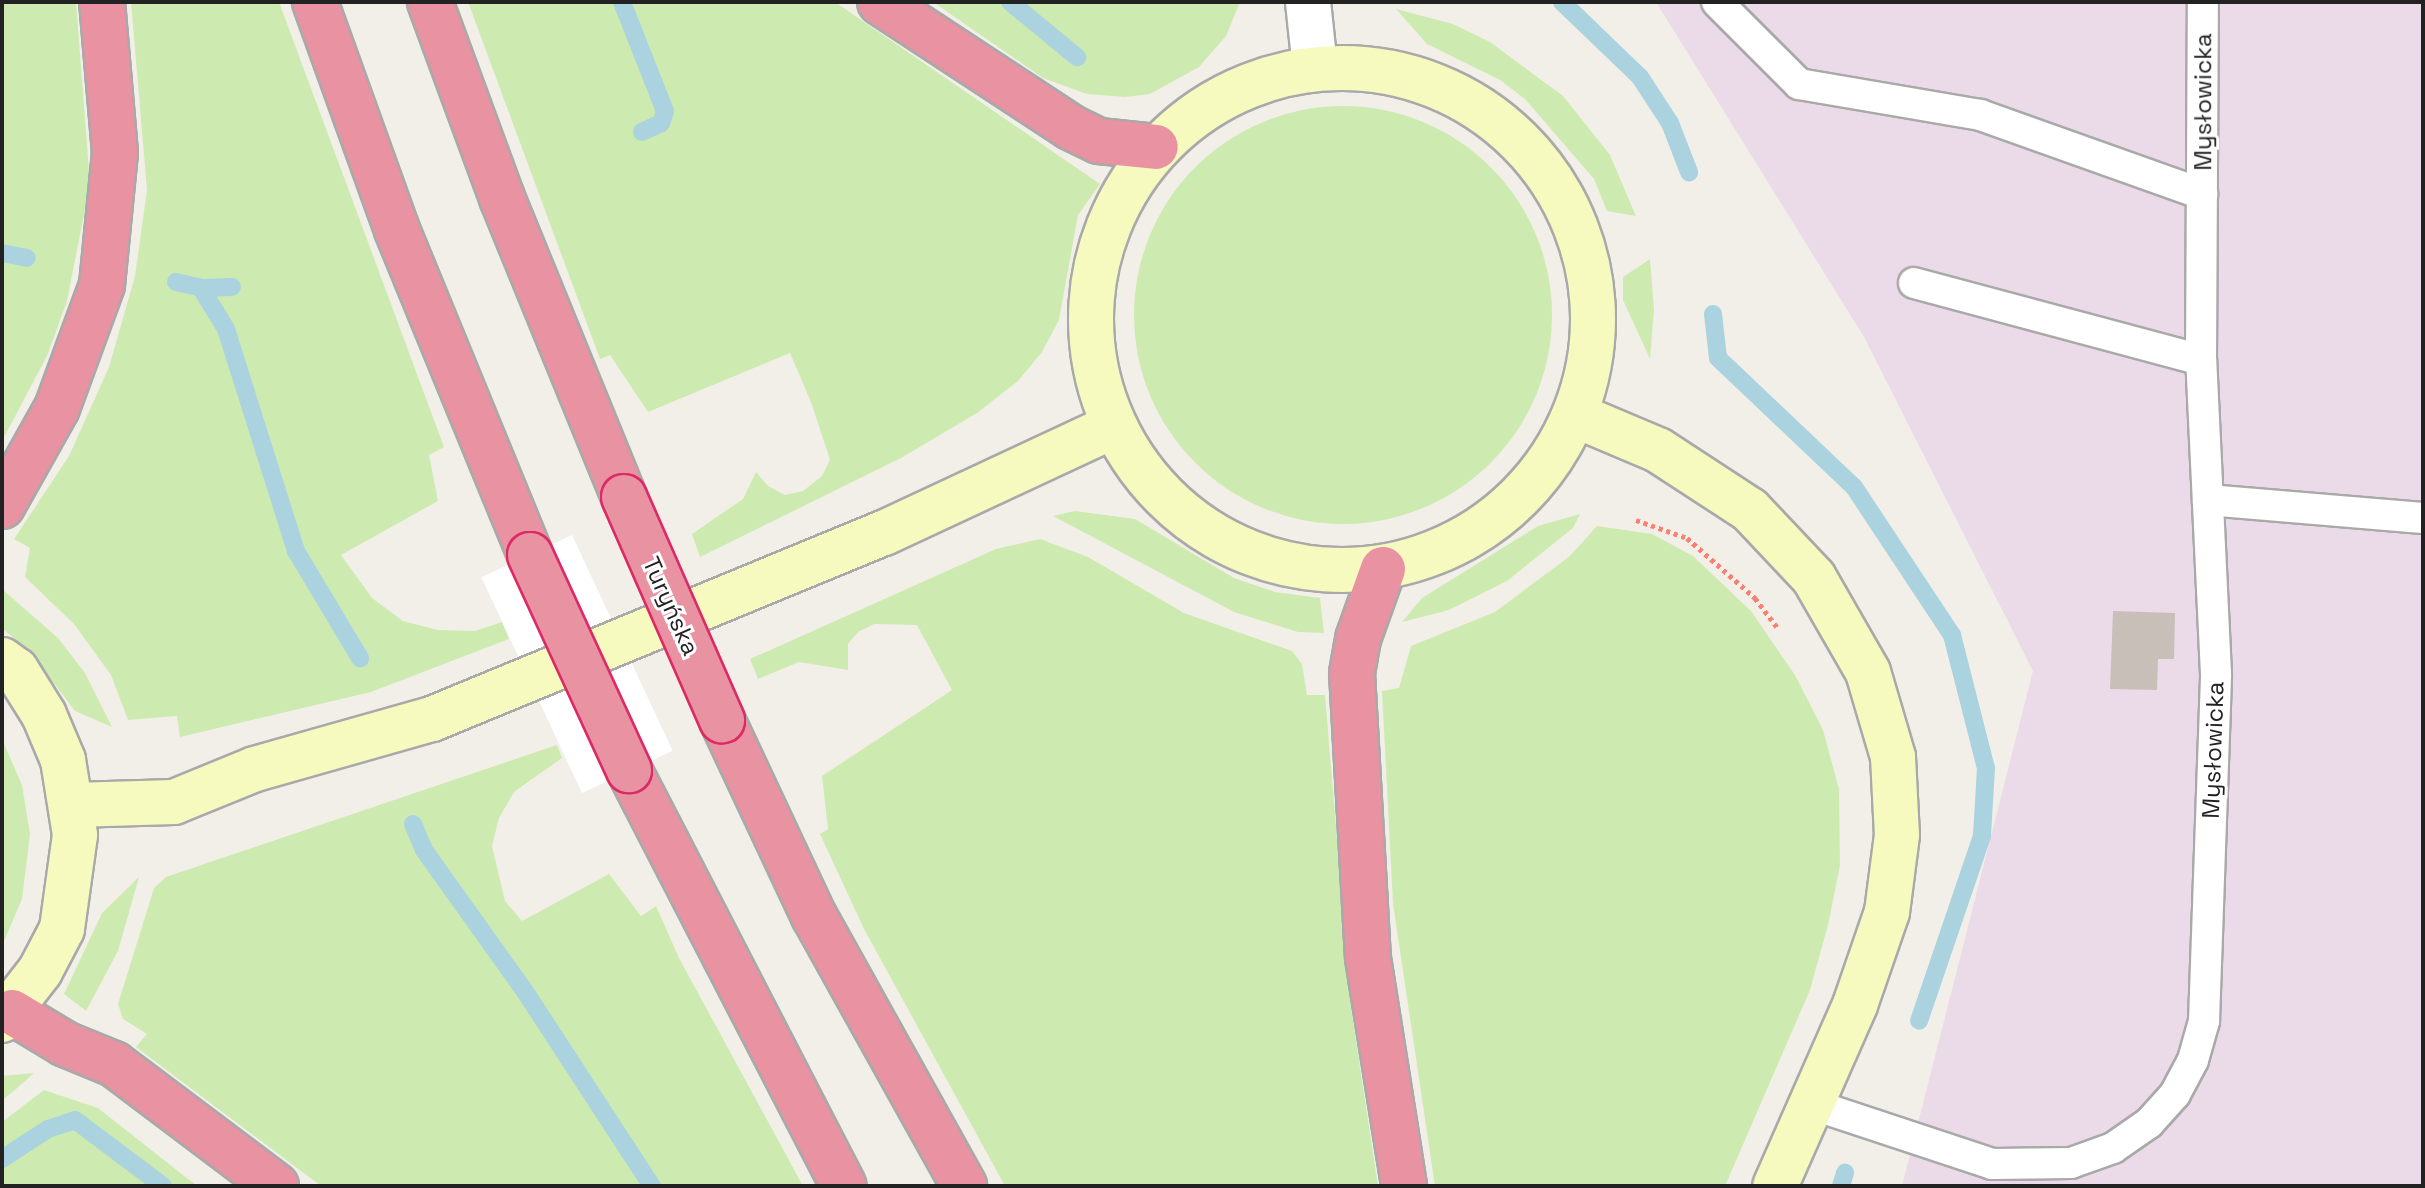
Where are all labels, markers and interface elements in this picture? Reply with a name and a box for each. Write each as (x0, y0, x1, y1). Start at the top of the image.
street label: Mysłowicka (2189, 33, 2217, 171)
street label: Turyńska (637, 552, 705, 660)
street label: Mysłowicka (2196, 681, 2230, 819)

